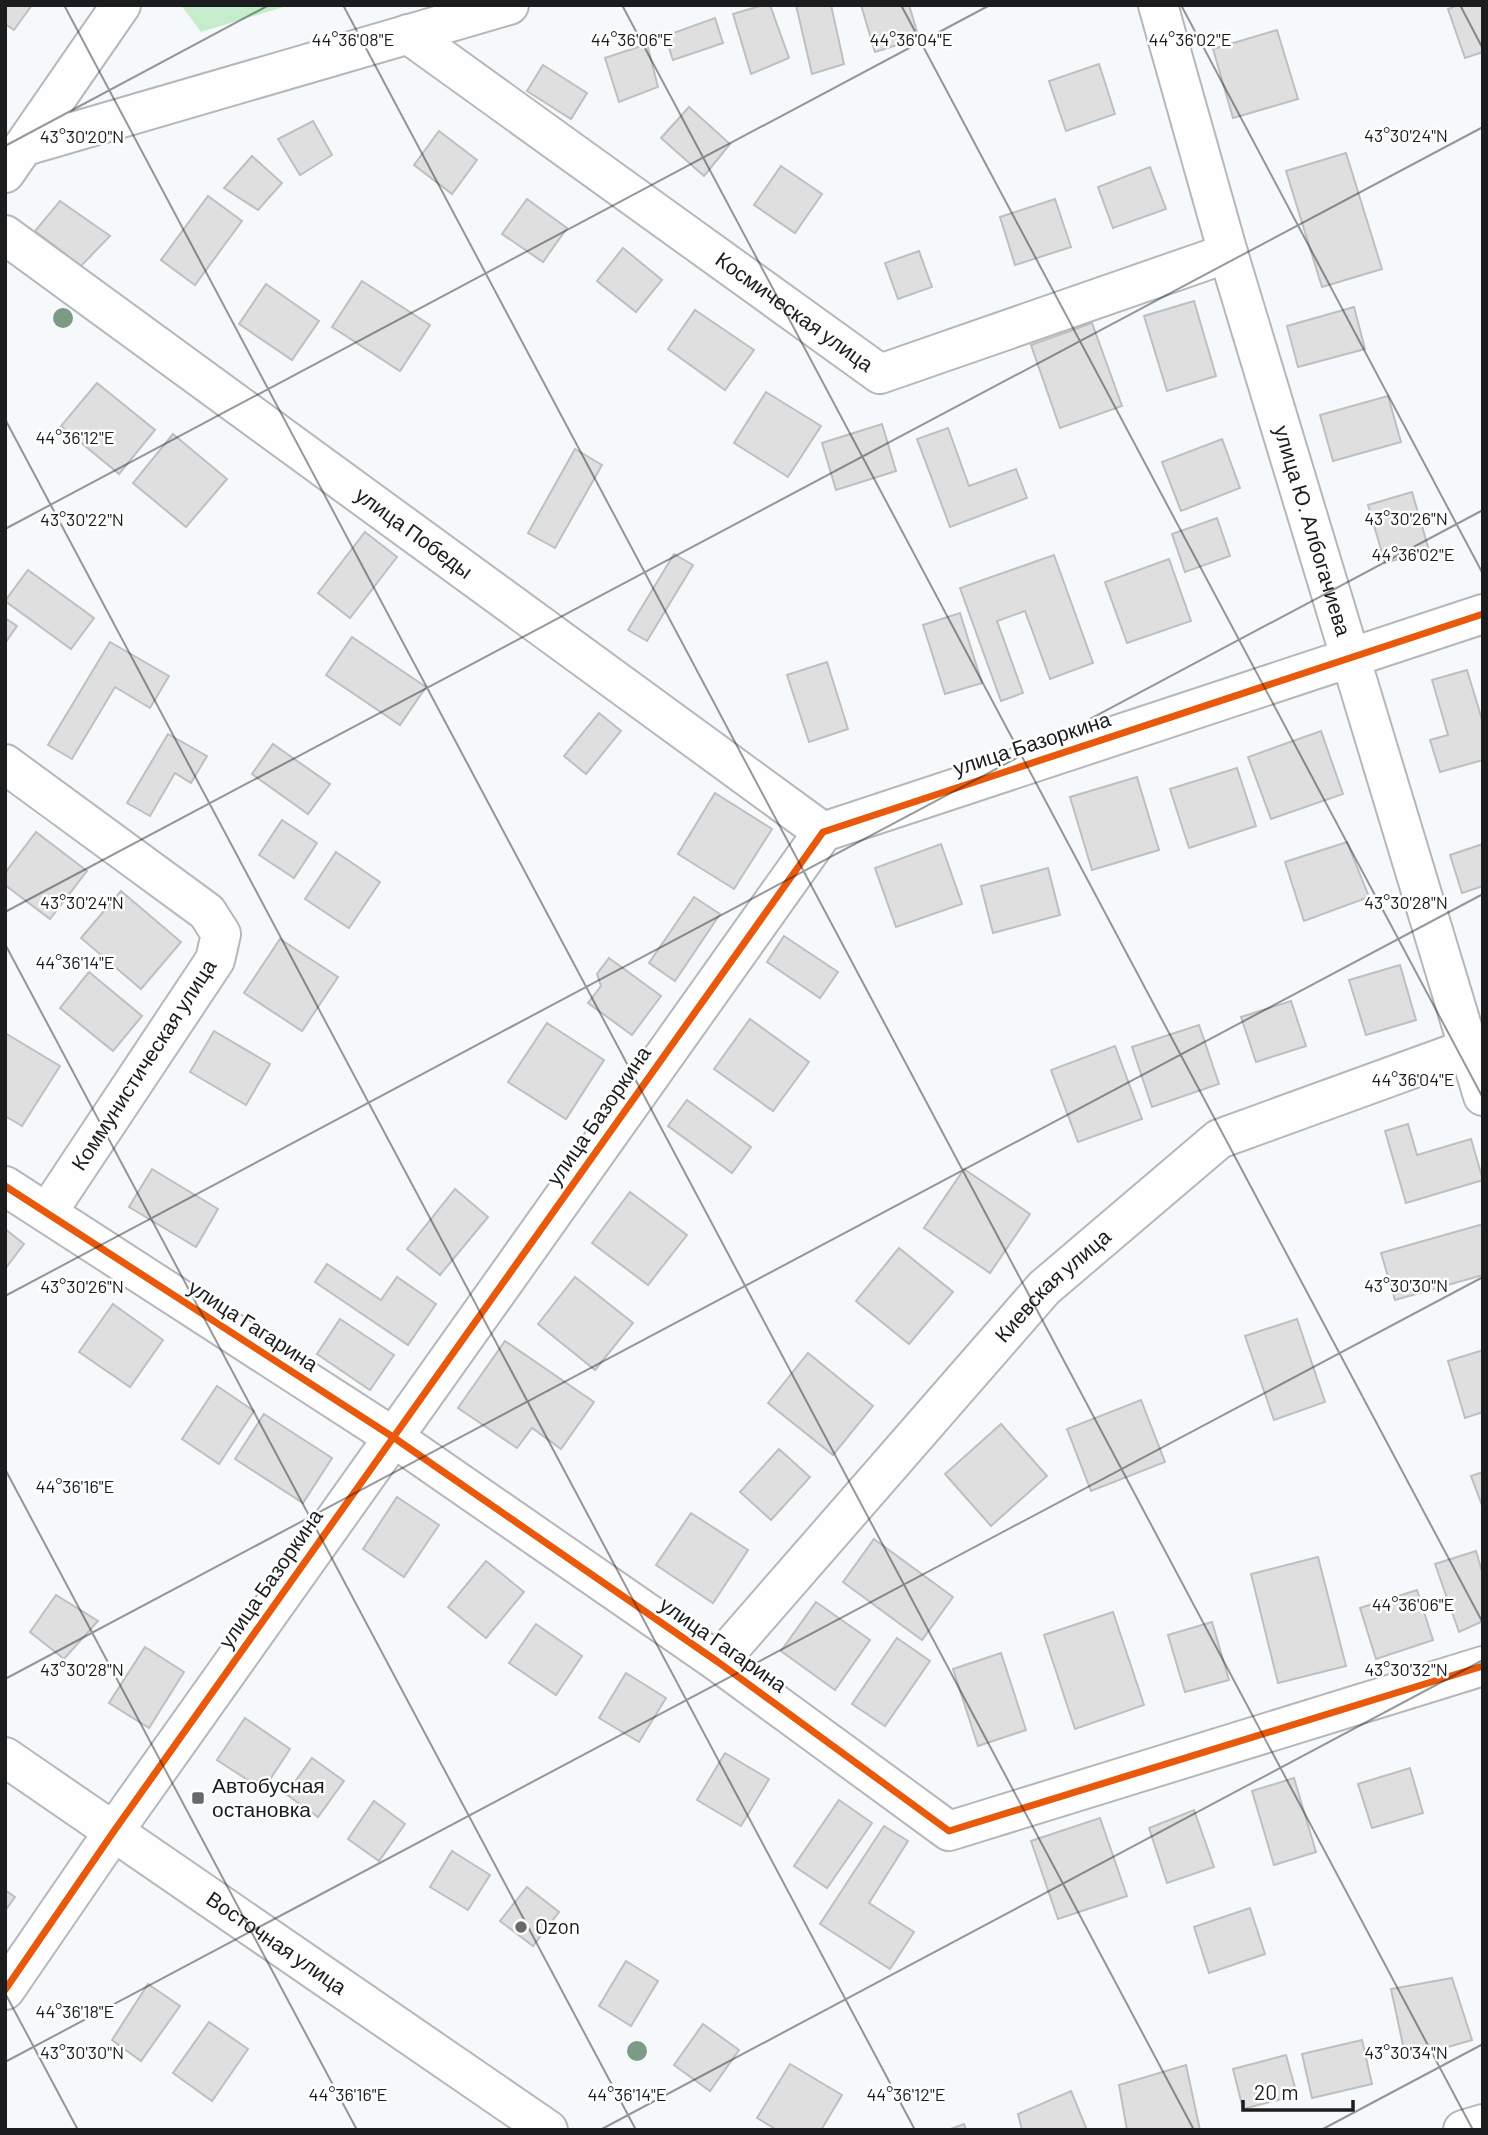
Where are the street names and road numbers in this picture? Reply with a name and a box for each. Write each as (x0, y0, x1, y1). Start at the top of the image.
street label: Космическая улица (711, 246, 879, 376)
street label: улица Ю. Албогачиева (1270, 422, 1357, 639)
street label: улица Победы (351, 481, 478, 583)
street label: улица Базоркина (950, 705, 1114, 780)
street label: Коммунистическая улица (65, 954, 221, 1174)
street label: улица Базоркина (540, 1041, 655, 1190)
street label: Киевская улица (989, 1223, 1115, 1347)
street label: улица Гагарина (184, 1274, 324, 1376)
street label: улица Базоркина (212, 1504, 327, 1653)
street label: улица Гагарина (656, 1591, 792, 1697)
street label: Восточная улица (202, 1885, 352, 1999)

